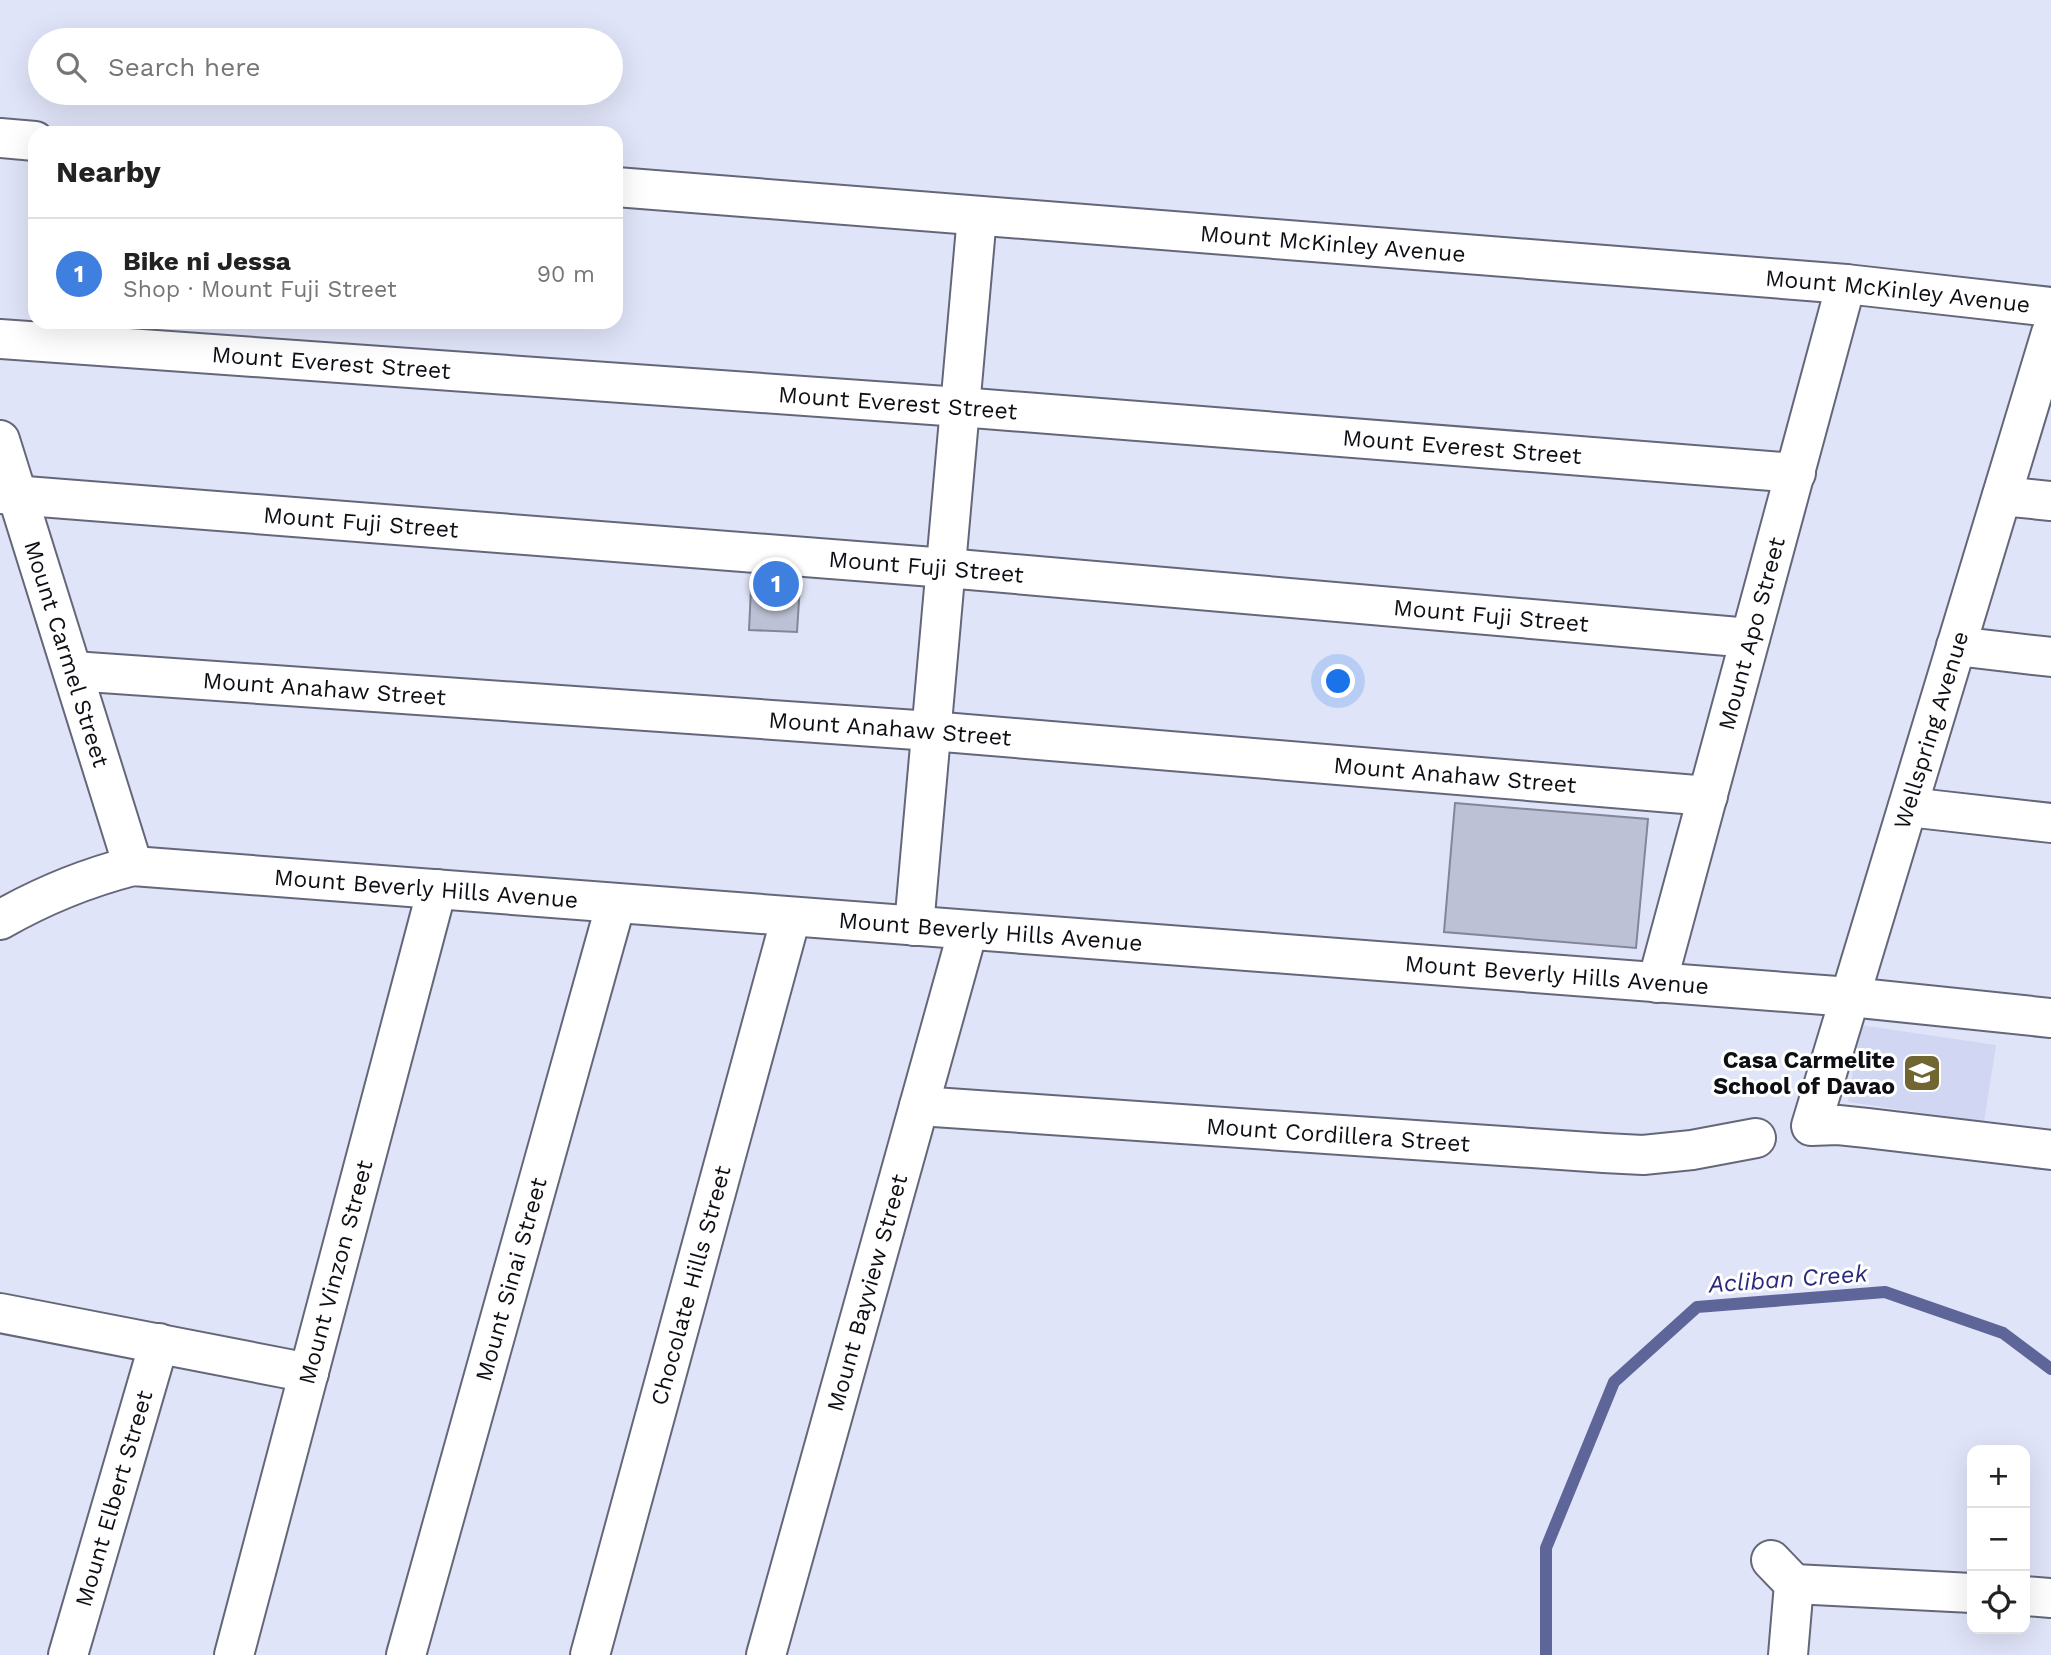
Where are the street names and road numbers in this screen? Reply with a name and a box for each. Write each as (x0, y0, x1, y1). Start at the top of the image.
street label: Mount McKinley Avenue (1199, 220, 1467, 268)
street label: Mount McKinley Avenue (1764, 265, 2032, 319)
street label: Mount Everest Street (211, 341, 452, 385)
street label: Mount Everest Street (777, 381, 1019, 425)
street label: Mount Everest Street (1342, 424, 1583, 470)
street label: Mount Fuji Street (262, 502, 460, 544)
street label: Mount Apo Street (1713, 534, 1791, 733)
street label: Mount Carmel Street (18, 537, 114, 771)
street label: Mount Fuji Street (828, 546, 1025, 589)
street label: Mount Fuji Street (1392, 594, 1590, 638)
street label: Wellspring Avenue (1889, 628, 1974, 832)
street label: Mount Anahaw Street (202, 667, 447, 711)
street label: Mount Anahaw Street (768, 707, 1013, 752)
street label: Mount Anahaw Street (1333, 752, 1578, 799)
street label: Mount Beverly Hills Avenue (273, 864, 579, 914)
street label: Mount Beverly Hills Avenue (837, 907, 1144, 957)
street label: Mount Beverly Hills Avenue (1404, 950, 1710, 1000)
street label: Mount Cordillera Street (1205, 1113, 1471, 1158)
street label: Mount Vinzon Street (293, 1157, 379, 1387)
street label: Chocolate Hills Street (646, 1162, 737, 1408)
street label: Mount Bayview Street (821, 1171, 913, 1415)
street label: Mount Sinai Street (470, 1174, 553, 1384)
street label: Mount Elbert Street (70, 1387, 159, 1610)

